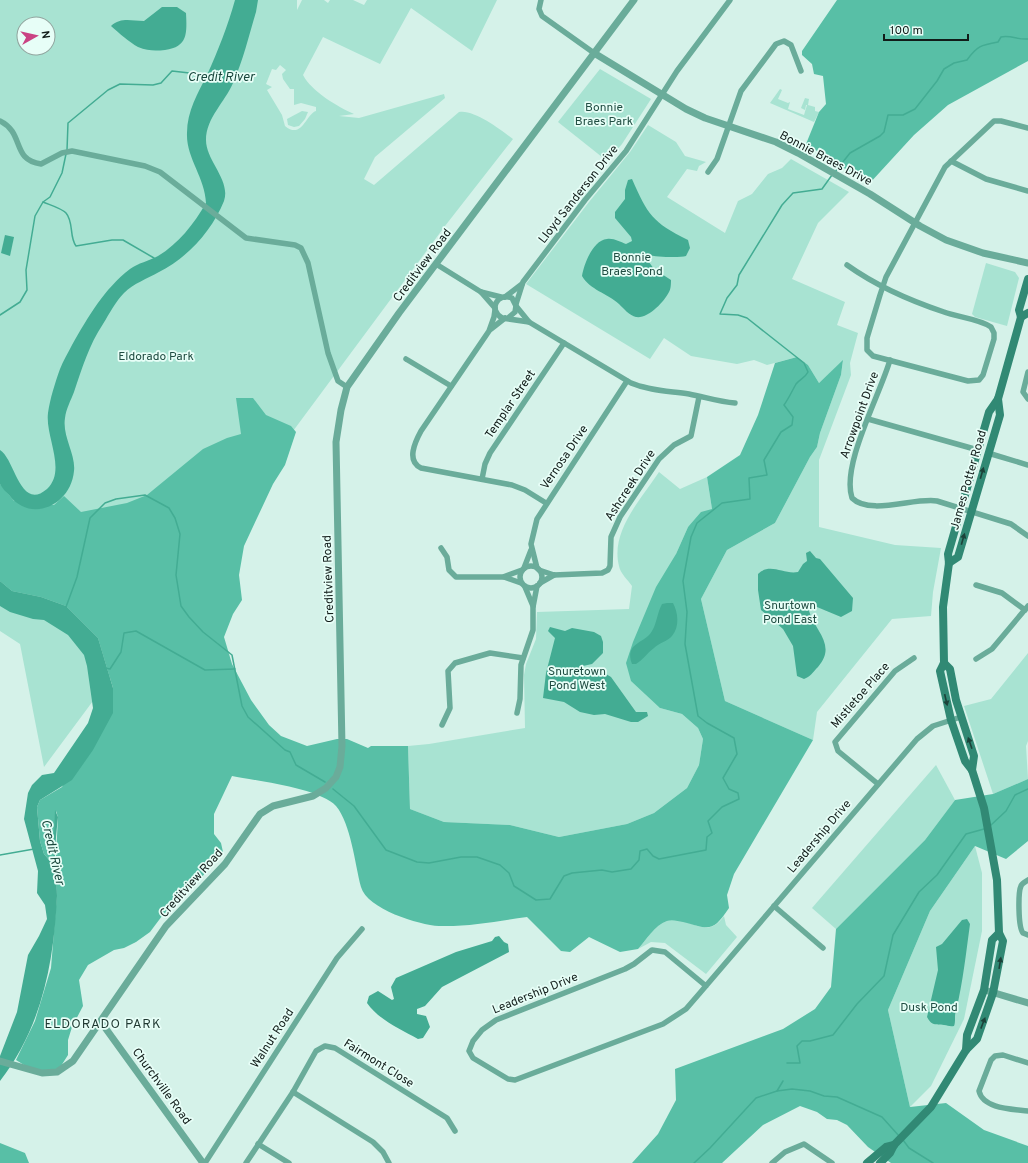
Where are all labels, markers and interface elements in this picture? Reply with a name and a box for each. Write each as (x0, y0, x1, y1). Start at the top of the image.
north arrow (16, 16, 56, 56)
scale bar (884, 16, 968, 42)
text: 100 m (890, 23, 923, 39)
text: N (37, 30, 52, 40)
water label: Credit River (188, 70, 255, 86)
park label: Bonnie Braes Park (575, 100, 633, 130)
street label: Bonnie Braes Drive (776, 128, 875, 190)
street label: Lloyd Sanderson Drive (535, 142, 622, 247)
street label: Creditview Road (390, 226, 456, 305)
park label: Bonnie Braes Pond (601, 250, 663, 280)
park label: Eldorado Park (118, 349, 194, 365)
street label: Templar Street (482, 367, 540, 442)
street label: Arrowpoint Drive (837, 370, 883, 461)
street label: Vernosa Drive (537, 422, 592, 493)
street label: James Potter Road (947, 429, 991, 532)
street label: Ashcreek Drive (602, 447, 660, 524)
one-way arrow (979, 467, 985, 479)
one-way arrow (960, 533, 966, 545)
street label: Creditview Road (319, 535, 339, 623)
park label: Snurtown Pond East (763, 598, 817, 628)
street label: Mistletoe Place (828, 659, 894, 732)
park label: Snuretown Pond West (548, 664, 606, 694)
one-way arrow (943, 694, 949, 706)
one-way arrow (967, 737, 973, 749)
street label: Leadership Drive (784, 797, 855, 877)
water label: Credit River (37, 818, 68, 888)
street label: Creditview Road (156, 846, 227, 922)
one-way arrow (997, 957, 1003, 969)
street label: Leadership Drive (490, 969, 581, 1018)
park label: Dusk Pond (900, 1000, 958, 1016)
street label: Walnut Road (248, 1006, 298, 1071)
district label: ELDORADO PARK (44, 1017, 162, 1033)
one-way arrow (981, 1017, 987, 1029)
street label: Fairmont Close (340, 1036, 417, 1092)
street label: Churchville Road (128, 1045, 194, 1128)

